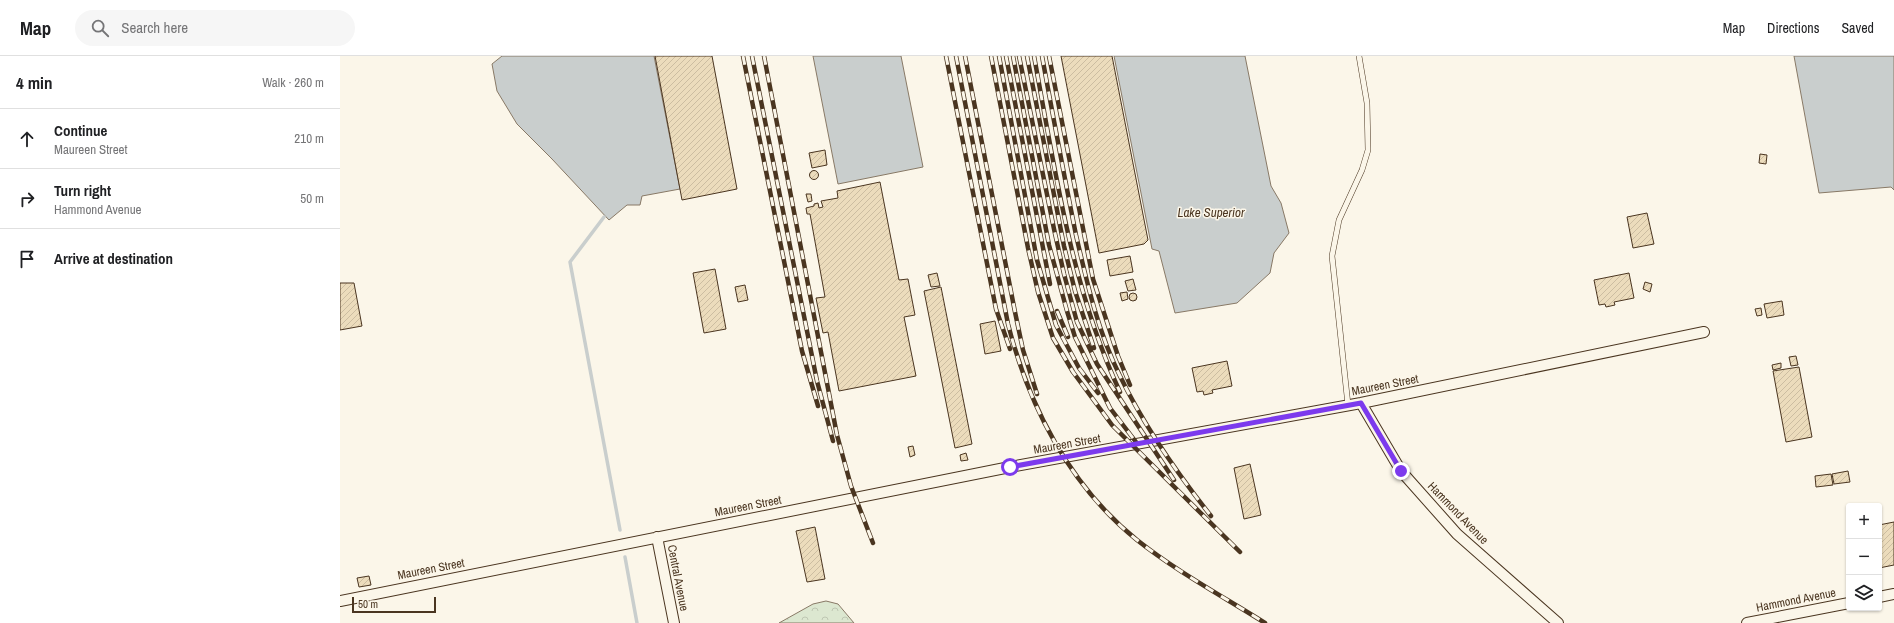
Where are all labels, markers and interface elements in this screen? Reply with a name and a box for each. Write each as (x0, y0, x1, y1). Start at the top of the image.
search box (75, 10, 355, 46)
text: Map (20, 15, 51, 41)
icon: search (89, 17, 111, 39)
text: Search here (121, 17, 188, 38)
text: Map (1723, 19, 1745, 37)
text: Directions (1767, 19, 1819, 37)
text: Saved (1841, 19, 1874, 37)
text: 4 min (16, 71, 52, 94)
text: Walk · 260 m (262, 74, 324, 91)
text: Continue (54, 120, 107, 141)
icon: ahead (16, 128, 38, 150)
text: 210 m (294, 130, 324, 147)
text: Maureen Street (54, 141, 127, 158)
text: Turn right (54, 180, 111, 201)
icon: right (16, 188, 38, 210)
text: 50 m (300, 190, 324, 207)
text: Hammond Avenue (54, 201, 142, 218)
water label: Lake Superior (1178, 204, 1245, 221)
icon: arrive (16, 248, 38, 270)
text: Arrive at destination (54, 248, 173, 269)
street label: Maureen Street (1350, 371, 1420, 399)
street label: Maureen Street (1032, 430, 1102, 458)
route start (1001, 458, 1019, 476)
route end (1392, 462, 1410, 480)
street label: Hammond Avenue (1424, 478, 1492, 548)
street label: Maureen Street (713, 492, 783, 520)
map controls (1846, 503, 1882, 611)
button: + (1846, 503, 1882, 539)
button: − (1846, 539, 1882, 575)
street label: Central Avenue (664, 544, 692, 612)
street label: Maureen Street (396, 555, 466, 583)
button: layers (1846, 575, 1882, 611)
street label: Hammond Avenue (1755, 584, 1837, 616)
scale bar (352, 595, 436, 614)
text: 50 m (358, 597, 378, 611)

